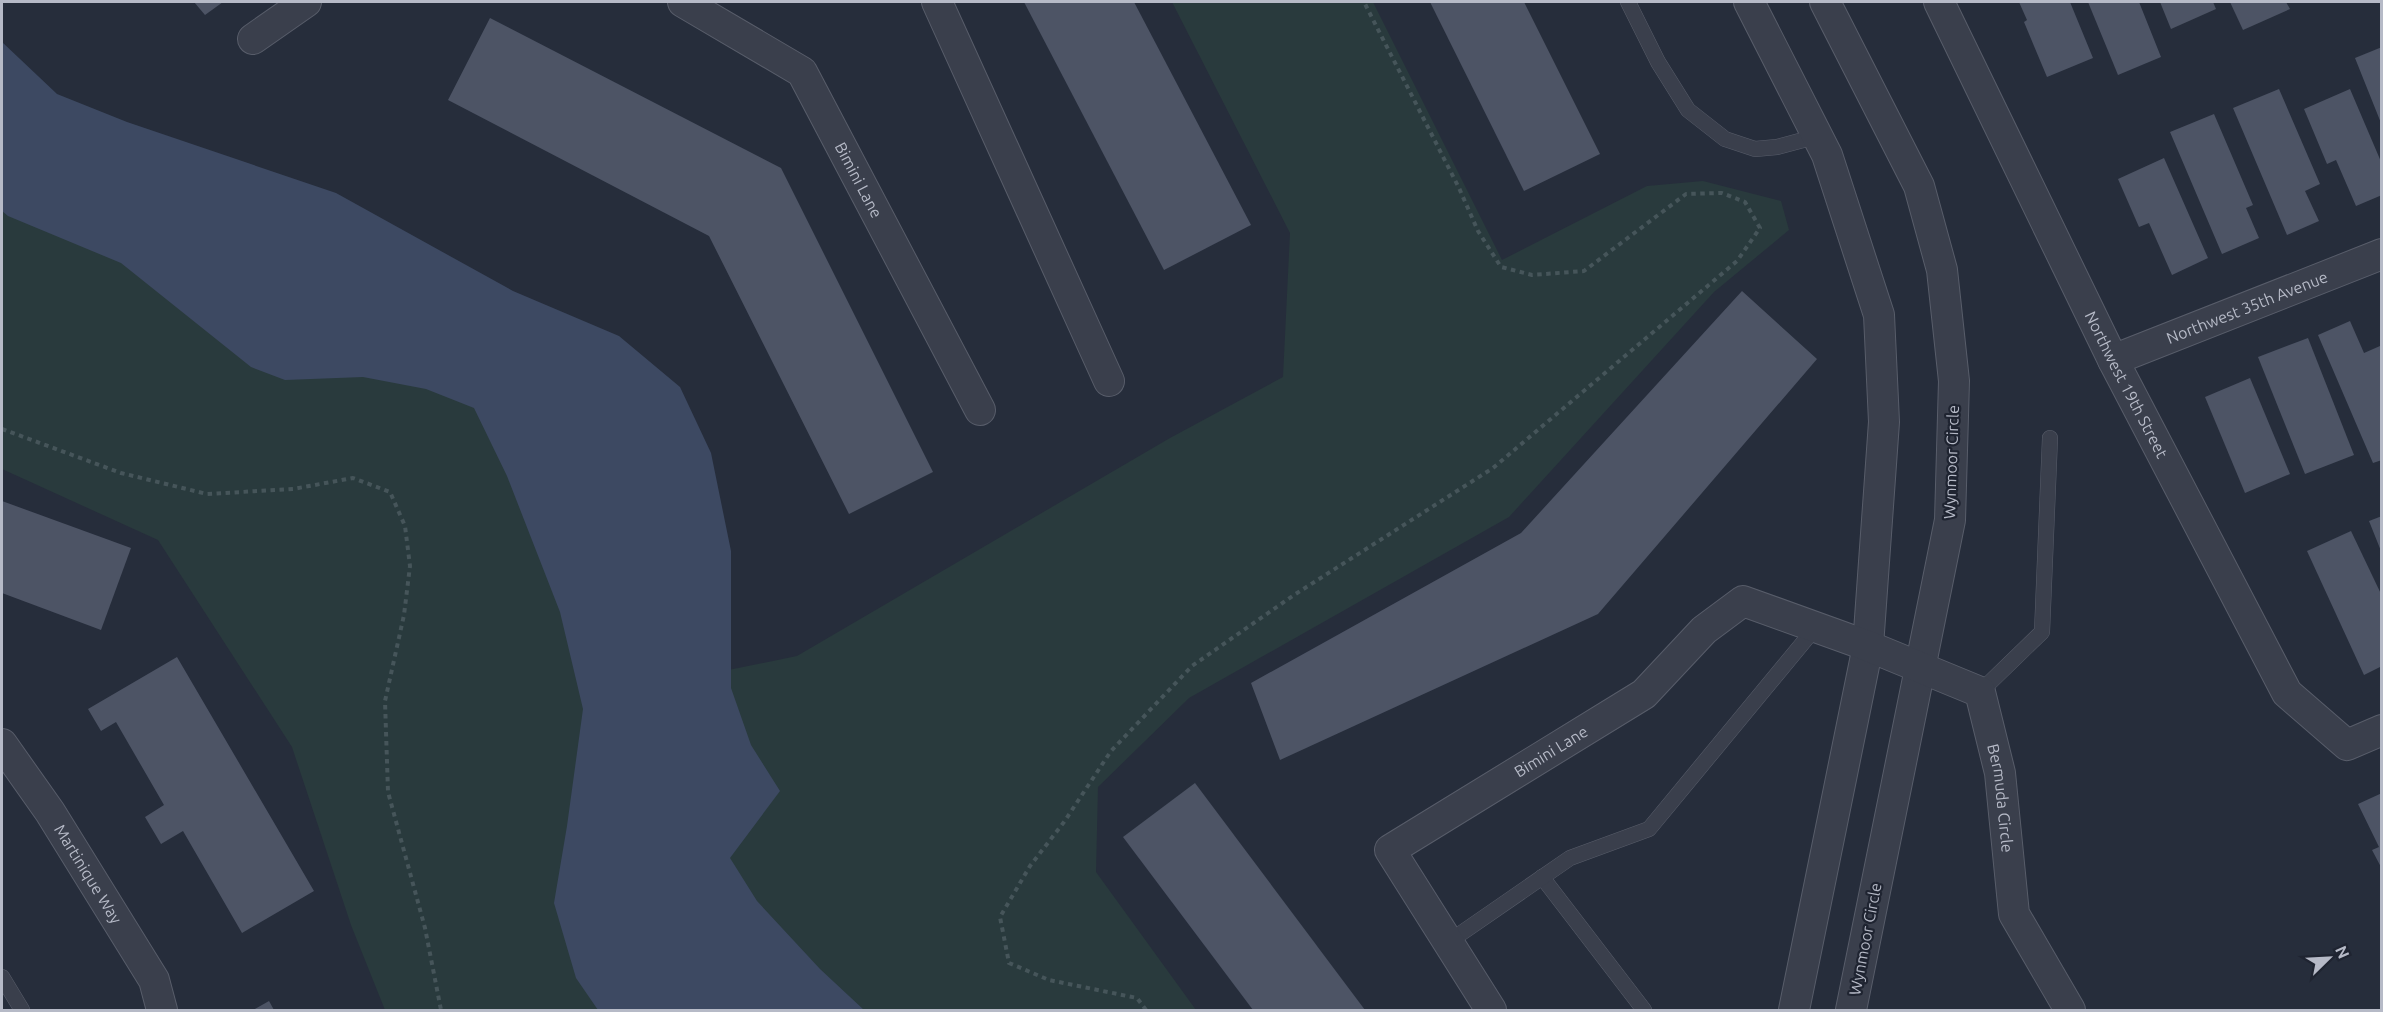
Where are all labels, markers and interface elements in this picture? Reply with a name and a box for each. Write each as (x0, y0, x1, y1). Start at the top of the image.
street label: Bimini Lane (832, 139, 886, 221)
street label: Northwest 35th Avenue (2164, 267, 2330, 347)
street label: Northwest 19th Street (2082, 308, 2172, 462)
street label: Wynmoor Circle (1940, 405, 1962, 519)
street label: Bimini Lane (1511, 722, 1591, 781)
street label: Bermuda Circle (1984, 742, 2017, 853)
street label: Martinique Way (51, 821, 126, 927)
street label: Wynmoor Circle (1845, 881, 1885, 997)
north arrow (2299, 928, 2359, 988)
text: N (2332, 943, 2353, 961)

